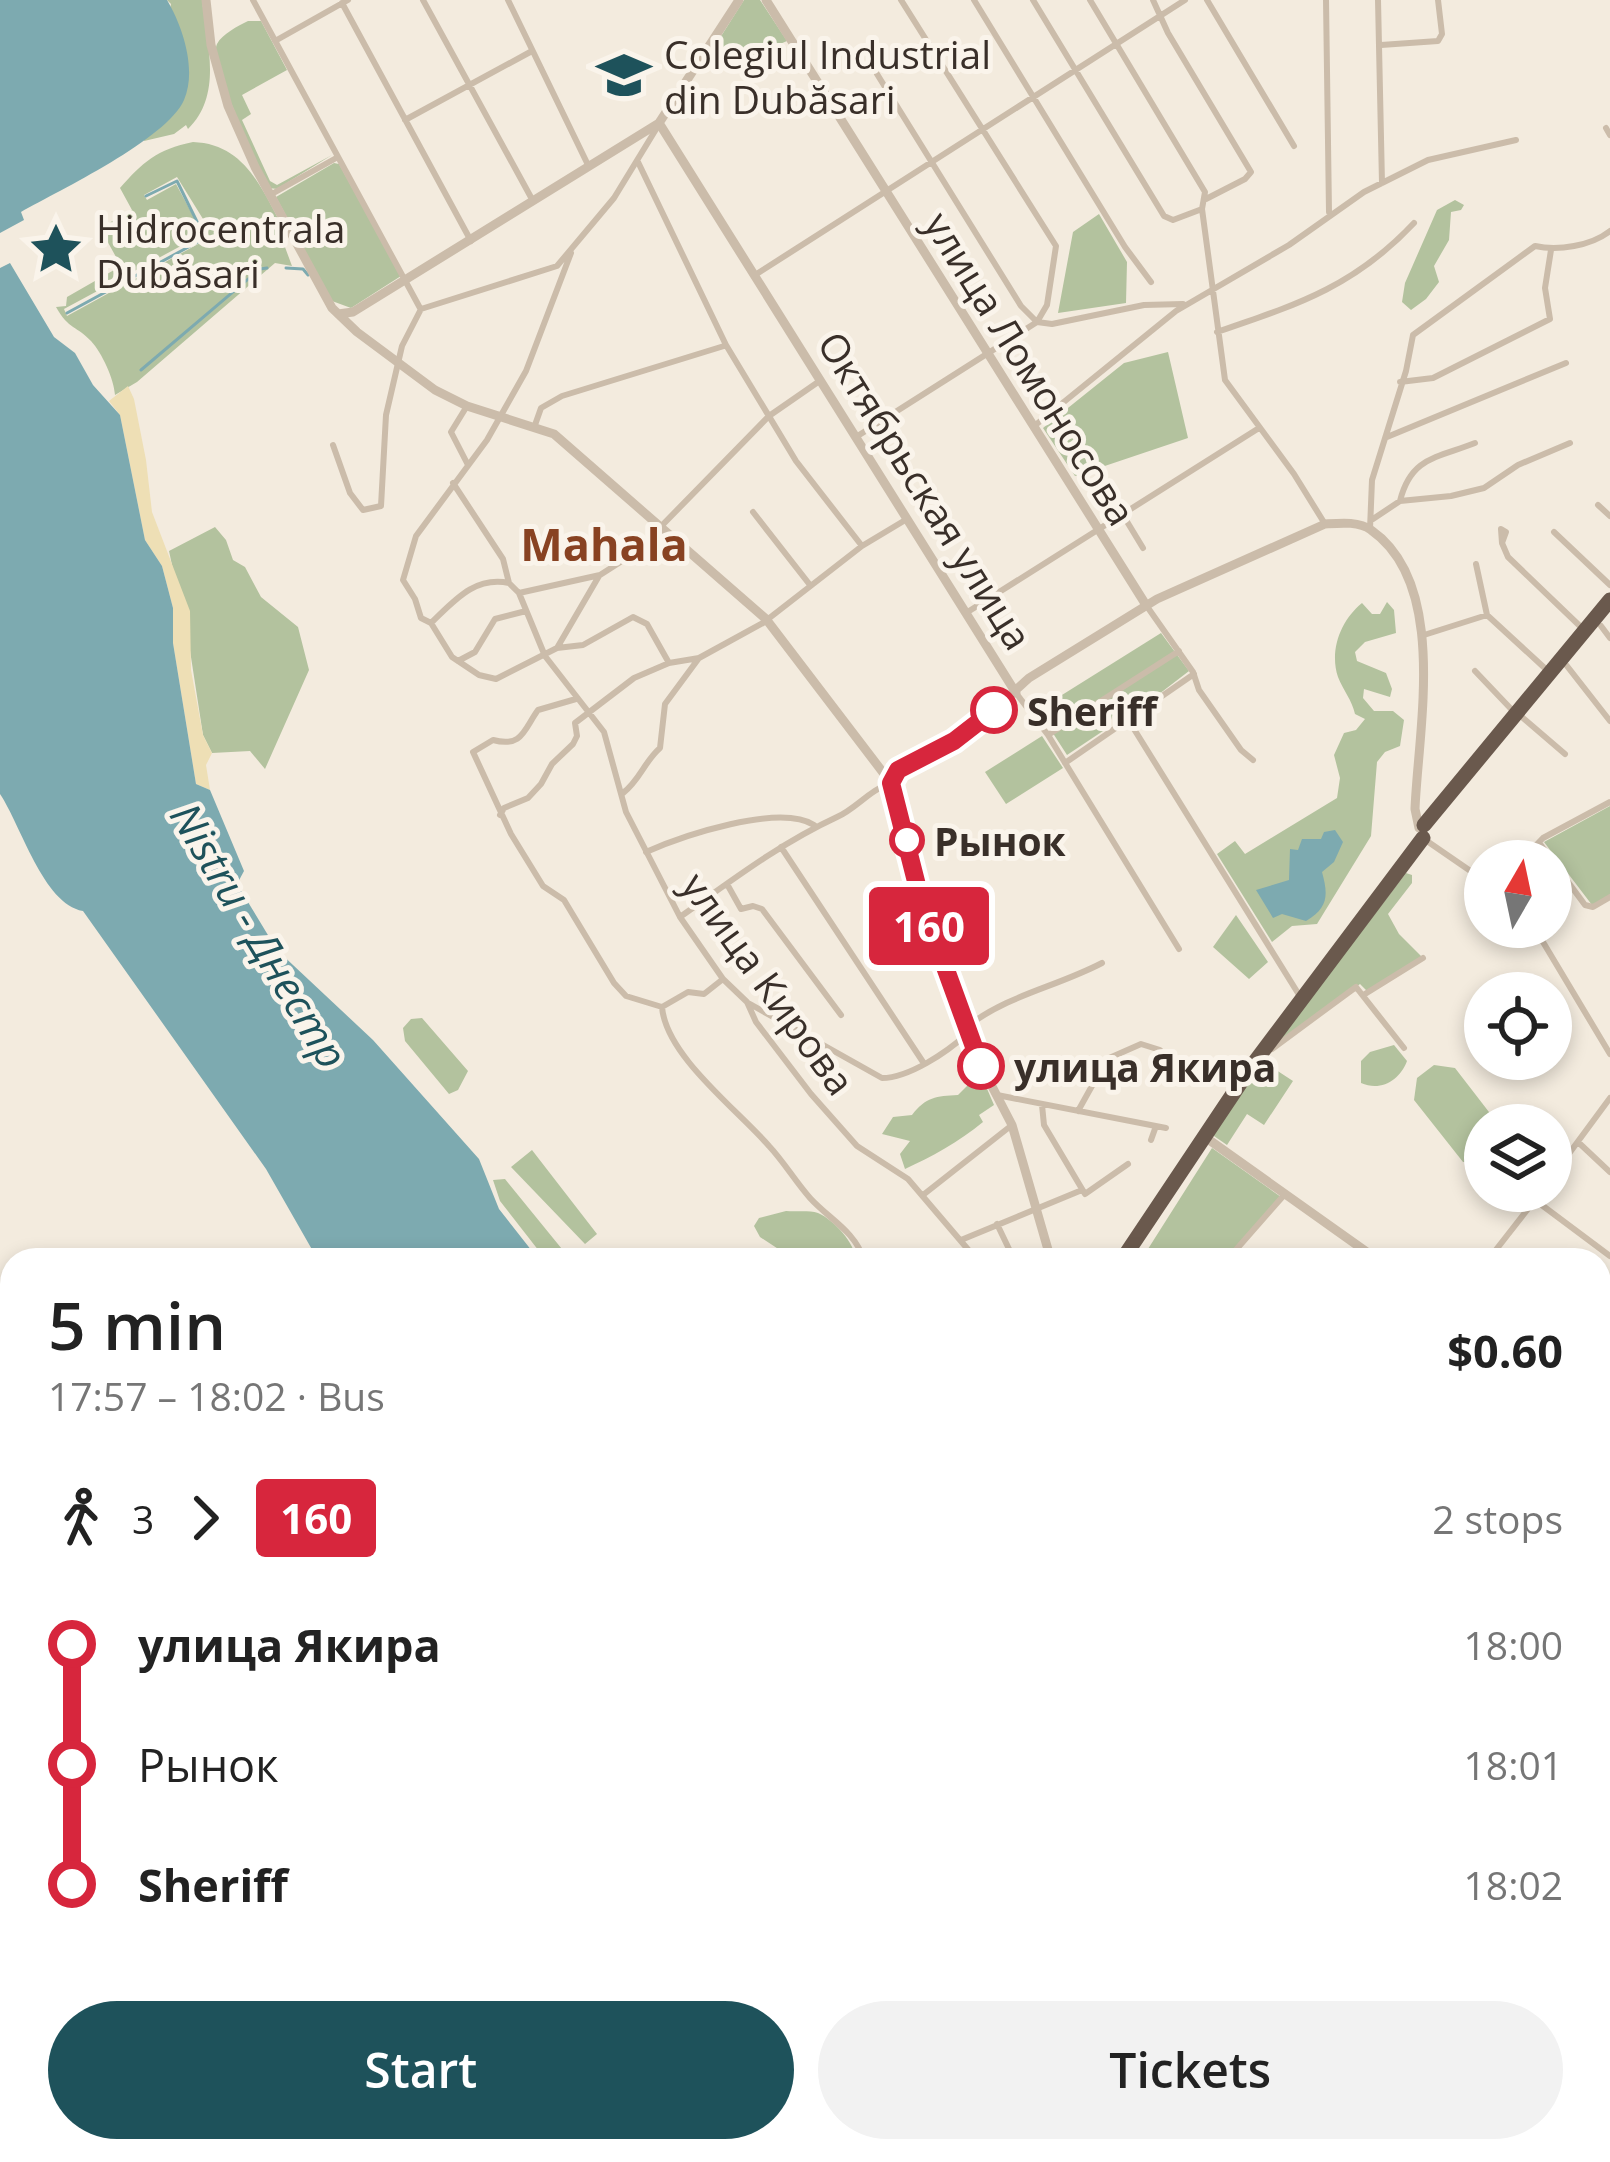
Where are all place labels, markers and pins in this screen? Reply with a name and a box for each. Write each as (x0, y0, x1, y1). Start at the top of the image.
place label: Colegiul Industrial din Dubăsari (664, 27, 991, 125)
school or university icon: Colegiul Industrial din Dubăsari (595, 46, 653, 104)
place label: Hidrocentrala Dubăsari (96, 201, 345, 299)
place icon: Hidrocentrala Dubăsari (27, 220, 85, 278)
place label: Sheriff (1027, 684, 1159, 737)
marker: Sheriff (972, 688, 1016, 732)
place label: Рынок (934, 814, 1067, 867)
marker: Рынок (891, 824, 923, 856)
place label: улица Якира (1014, 1040, 1276, 1093)
marker: улица Якира (959, 1044, 1003, 1088)

